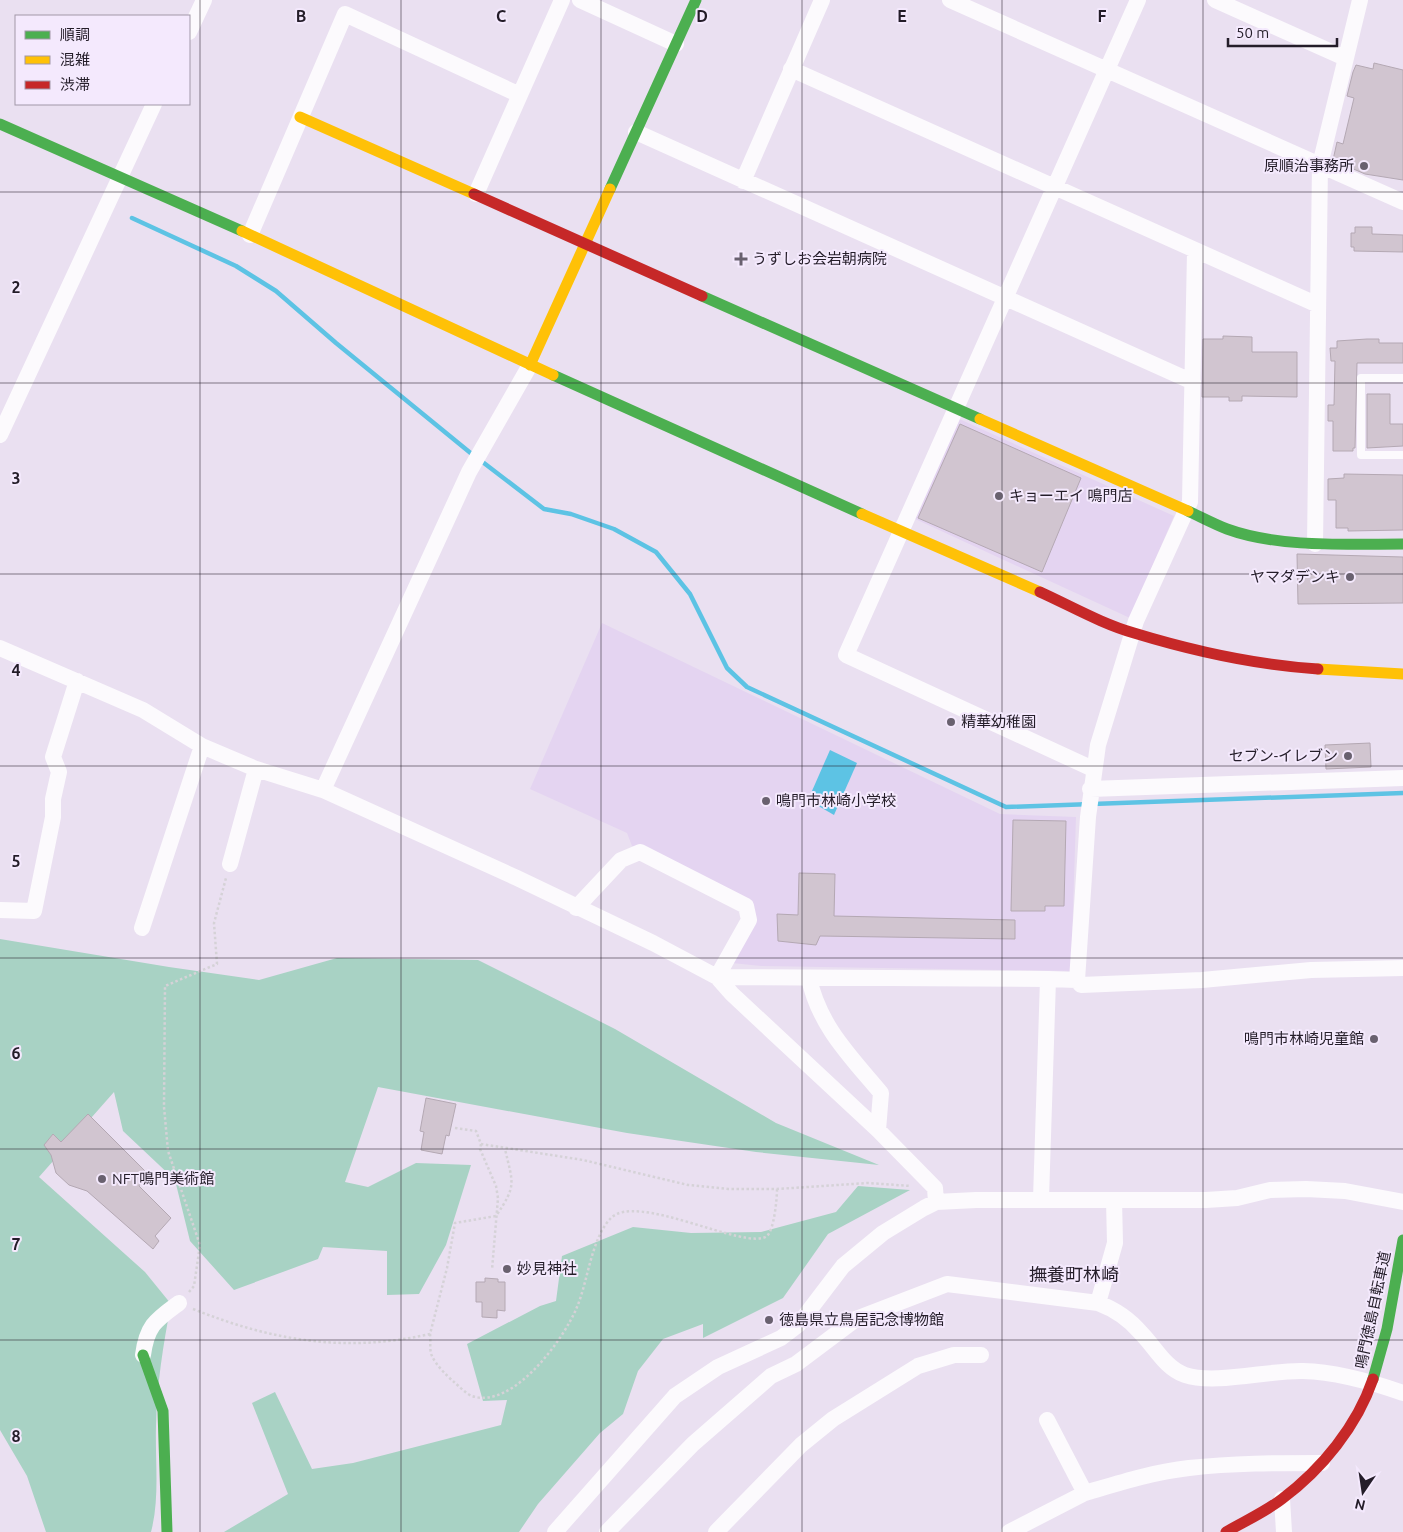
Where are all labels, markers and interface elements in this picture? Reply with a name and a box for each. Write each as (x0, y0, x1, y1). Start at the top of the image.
text: B (296, 7, 306, 25)
text: C (496, 7, 506, 25)
text: D (696, 7, 708, 25)
text: E (897, 7, 907, 25)
text: F (1098, 7, 1107, 25)
legend (15, 15, 190, 105)
scale bar (1228, 15, 1337, 47)
text: 50 m (1236, 24, 1269, 41)
text: 順調 (60, 26, 90, 43)
text: 混雑 (60, 51, 90, 68)
text: 渋滞 (60, 76, 90, 93)
place label: 原順治事務所 (1264, 157, 1354, 174)
marker: 原順治事務所 (1358, 160, 1370, 172)
place label: うずしお会岩朝病院 (752, 250, 887, 267)
marker: うずしお会岩朝病院 (734, 252, 748, 266)
text: 2 (11, 278, 21, 296)
text: 3 (11, 469, 21, 487)
place label: キョーエイ 鳴門店 (1009, 487, 1132, 504)
marker: キョーエイ 鳴門店 (993, 490, 1005, 502)
place label: ヤマダデンキ (1250, 568, 1340, 585)
marker: ヤマダデンキ (1344, 571, 1356, 583)
text: 4 (11, 661, 21, 679)
place label: 精華幼稚園 (961, 713, 1036, 730)
marker: 精華幼稚園 (945, 716, 957, 728)
place label: セブン-イレブン (1229, 747, 1338, 764)
marker: セブン-イレブン (1342, 750, 1354, 762)
place label: 鳴門市林崎小学校 (776, 792, 896, 809)
marker: 鳴門市林崎小学校 (760, 795, 772, 807)
text: 5 (11, 852, 21, 870)
place label: 鳴門市林崎児童館 (1244, 1030, 1364, 1047)
marker: 鳴門市林崎児童館 (1368, 1033, 1380, 1045)
text: 6 (11, 1044, 21, 1062)
place label: NFT鳴門美術館 (112, 1170, 214, 1187)
marker: NFT鳴門美術館 (96, 1173, 108, 1185)
text: 7 (11, 1235, 21, 1253)
street label: 鳴門徳島自転車道 (1352, 1249, 1393, 1370)
place label: 妙見神社 (517, 1260, 577, 1277)
marker: 妙見神社 (501, 1263, 513, 1275)
district label: 撫養町林崎 (1029, 1264, 1119, 1284)
place label: 徳島県立鳥居記念博物館 (779, 1311, 944, 1328)
marker: 徳島県立鳥居記念博物館 (763, 1314, 775, 1326)
text: 8 (11, 1427, 21, 1445)
north arrow (1338, 1467, 1388, 1517)
text: N (1353, 1496, 1367, 1514)

